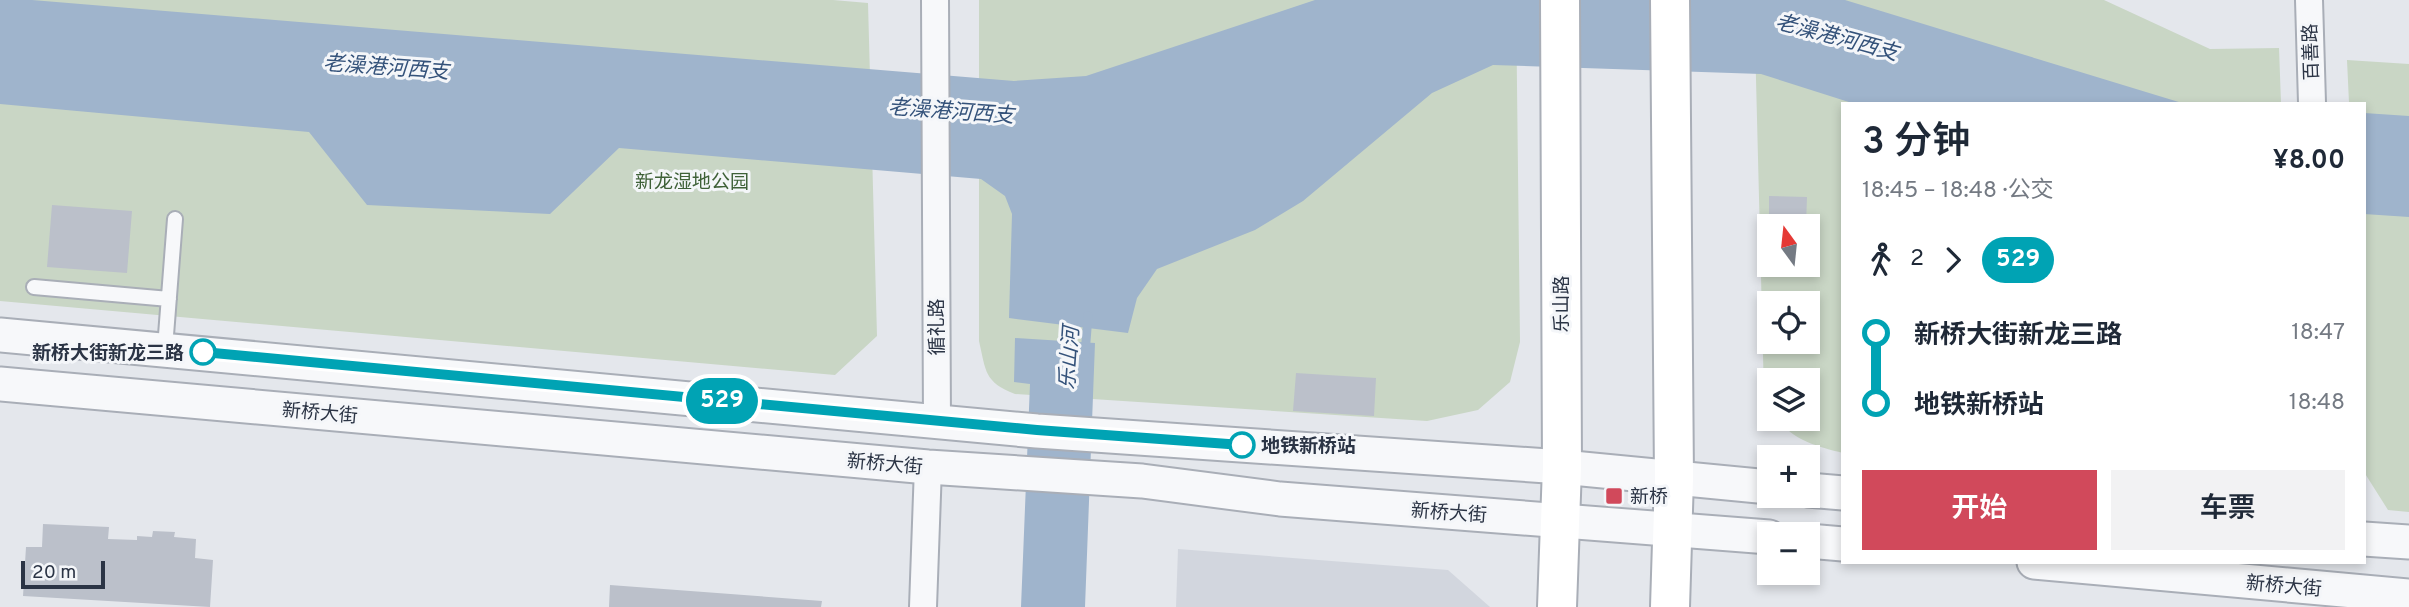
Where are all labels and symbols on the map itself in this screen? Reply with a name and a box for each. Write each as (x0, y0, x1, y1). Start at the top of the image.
water label: 老澡港河西支 (1772, 9, 1903, 68)
street label: 百善路 (2299, 23, 2325, 81)
water label: 老澡港河西支 (322, 51, 452, 86)
water label: 老澡港河西支 (887, 95, 1017, 130)
park label: 新龙湿地公园 (635, 171, 749, 195)
north arrow (1757, 214, 1820, 276)
street label: 乐山路 (1551, 275, 1575, 333)
street label: 循礼路 (926, 298, 950, 356)
water label: 乐山河 (1055, 322, 1086, 390)
marker: 新桥大街新龙三路 (190, 339, 216, 365)
place label: 新桥大街新龙三路 (32, 342, 184, 366)
line badge: 529 (682, 378, 762, 424)
street label: 新桥大街 (281, 399, 359, 429)
marker: 地铁新桥站 (1229, 432, 1255, 458)
place label: 地铁新桥站 (1261, 435, 1356, 459)
street label: 新桥大街 (846, 450, 924, 480)
marker: 新桥 (1604, 486, 1624, 506)
place label: 新桥 (1630, 486, 1668, 510)
street label: 新桥大街 (1410, 499, 1488, 529)
scale bar (21, 558, 105, 590)
street label: 新桥大街 (2245, 572, 2323, 602)

